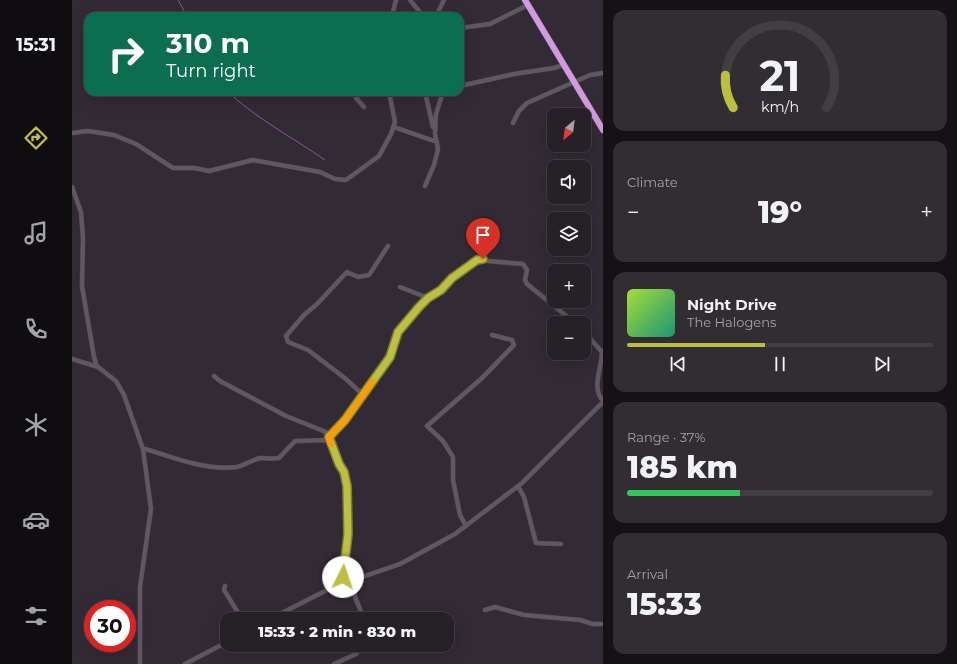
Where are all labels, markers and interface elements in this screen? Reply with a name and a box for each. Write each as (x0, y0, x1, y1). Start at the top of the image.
text: 310 m (166, 26, 250, 60)
icon: right (100, 28, 152, 80)
text: 15:31 (16, 34, 56, 56)
text: 21 (760, 51, 800, 101)
text: Turn right (166, 60, 256, 82)
text: km/h (761, 98, 799, 116)
north arrow (547, 108, 591, 152)
map controls (547, 108, 591, 360)
icon: directions (22, 124, 50, 152)
button: sound (547, 160, 591, 204)
text: Climate (627, 174, 678, 190)
text: 19° (758, 194, 802, 231)
text: − (627, 199, 640, 226)
text: + (920, 199, 933, 226)
button: layers (547, 212, 591, 256)
pin (466, 218, 500, 259)
icon: music (22, 219, 50, 247)
icon: arrive (472, 224, 494, 246)
button: + (547, 264, 591, 308)
text: Night Drive (687, 295, 777, 314)
text: The Halogens (687, 314, 776, 330)
icon: phone (22, 315, 50, 343)
button: − (547, 316, 591, 360)
icon: previous (667, 353, 689, 375)
icon: pause (769, 353, 791, 375)
icon: next (871, 353, 893, 375)
icon: climate (22, 411, 50, 439)
text: Range · 37% (627, 429, 705, 445)
text: 185 km (627, 449, 738, 486)
icon: car (22, 506, 50, 534)
position arrow (322, 556, 364, 598)
text: Arrival (627, 566, 668, 582)
text: 15:33 (627, 586, 702, 623)
speed limit sign: 30 (84, 600, 136, 652)
icon: filters (22, 602, 50, 630)
text: 15:33 · 2 min · 830 m (258, 622, 416, 641)

